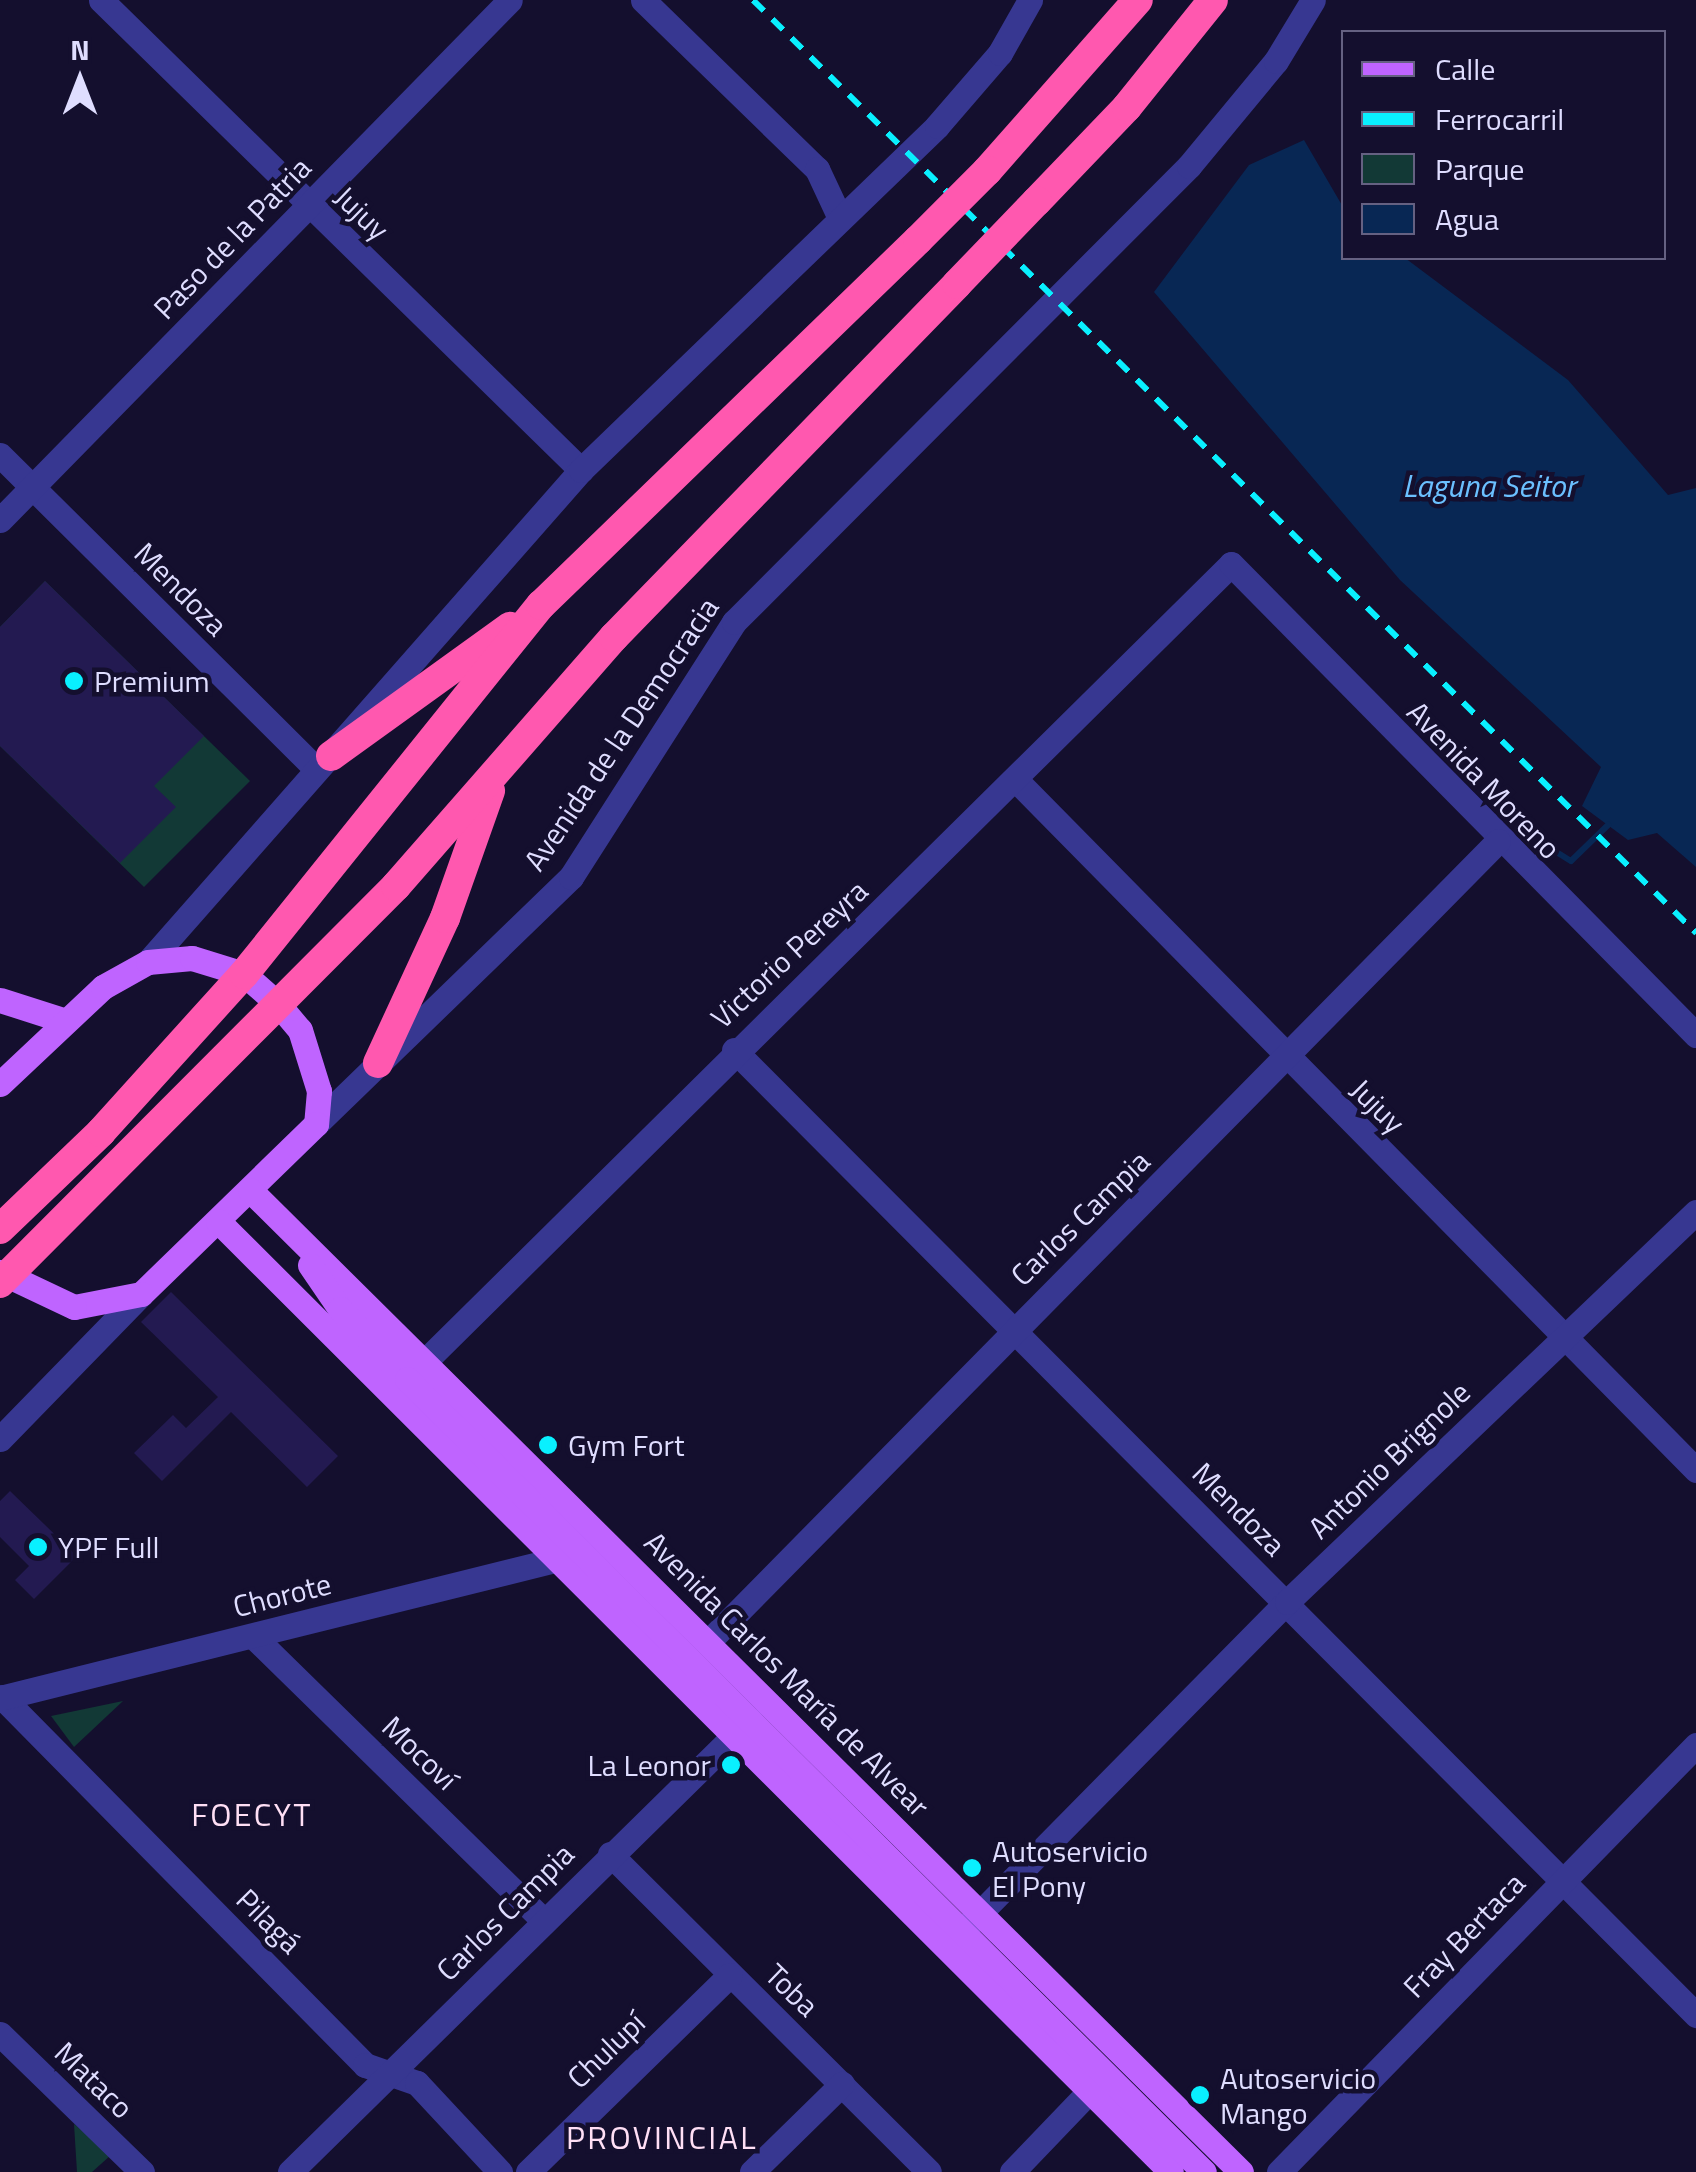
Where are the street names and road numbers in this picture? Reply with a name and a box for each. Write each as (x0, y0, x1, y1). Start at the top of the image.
street label: Paso de la Patria (146, 150, 318, 326)
street label: Jujuy (327, 179, 397, 247)
street label: Mendoza (127, 535, 235, 643)
street label: Avenida de la Democracia (516, 591, 726, 877)
street label: Avenida Moreno (1400, 694, 1568, 866)
street label: Victorio Pereyra (703, 872, 875, 1036)
street label: Jujuy (1343, 1071, 1413, 1141)
street label: Carlos Campia (1003, 1143, 1157, 1293)
street label: Antonio Brignole (1301, 1374, 1477, 1546)
street label: Mendoza (1185, 1455, 1293, 1563)
street label: Avenida Carlos María de Alvear (637, 1524, 937, 1824)
street label: Chorote (229, 1565, 335, 1625)
street label: Mocoví (375, 1709, 465, 1797)
street label: Carlos Campia (429, 1836, 581, 1988)
street label: Fray Bertaca (1396, 1865, 1532, 2005)
street label: Pilagá (229, 1881, 309, 1961)
street label: Toba (758, 1956, 826, 2024)
street label: Chulupí (560, 2005, 652, 2095)
street label: Mataco (47, 2034, 141, 2126)

